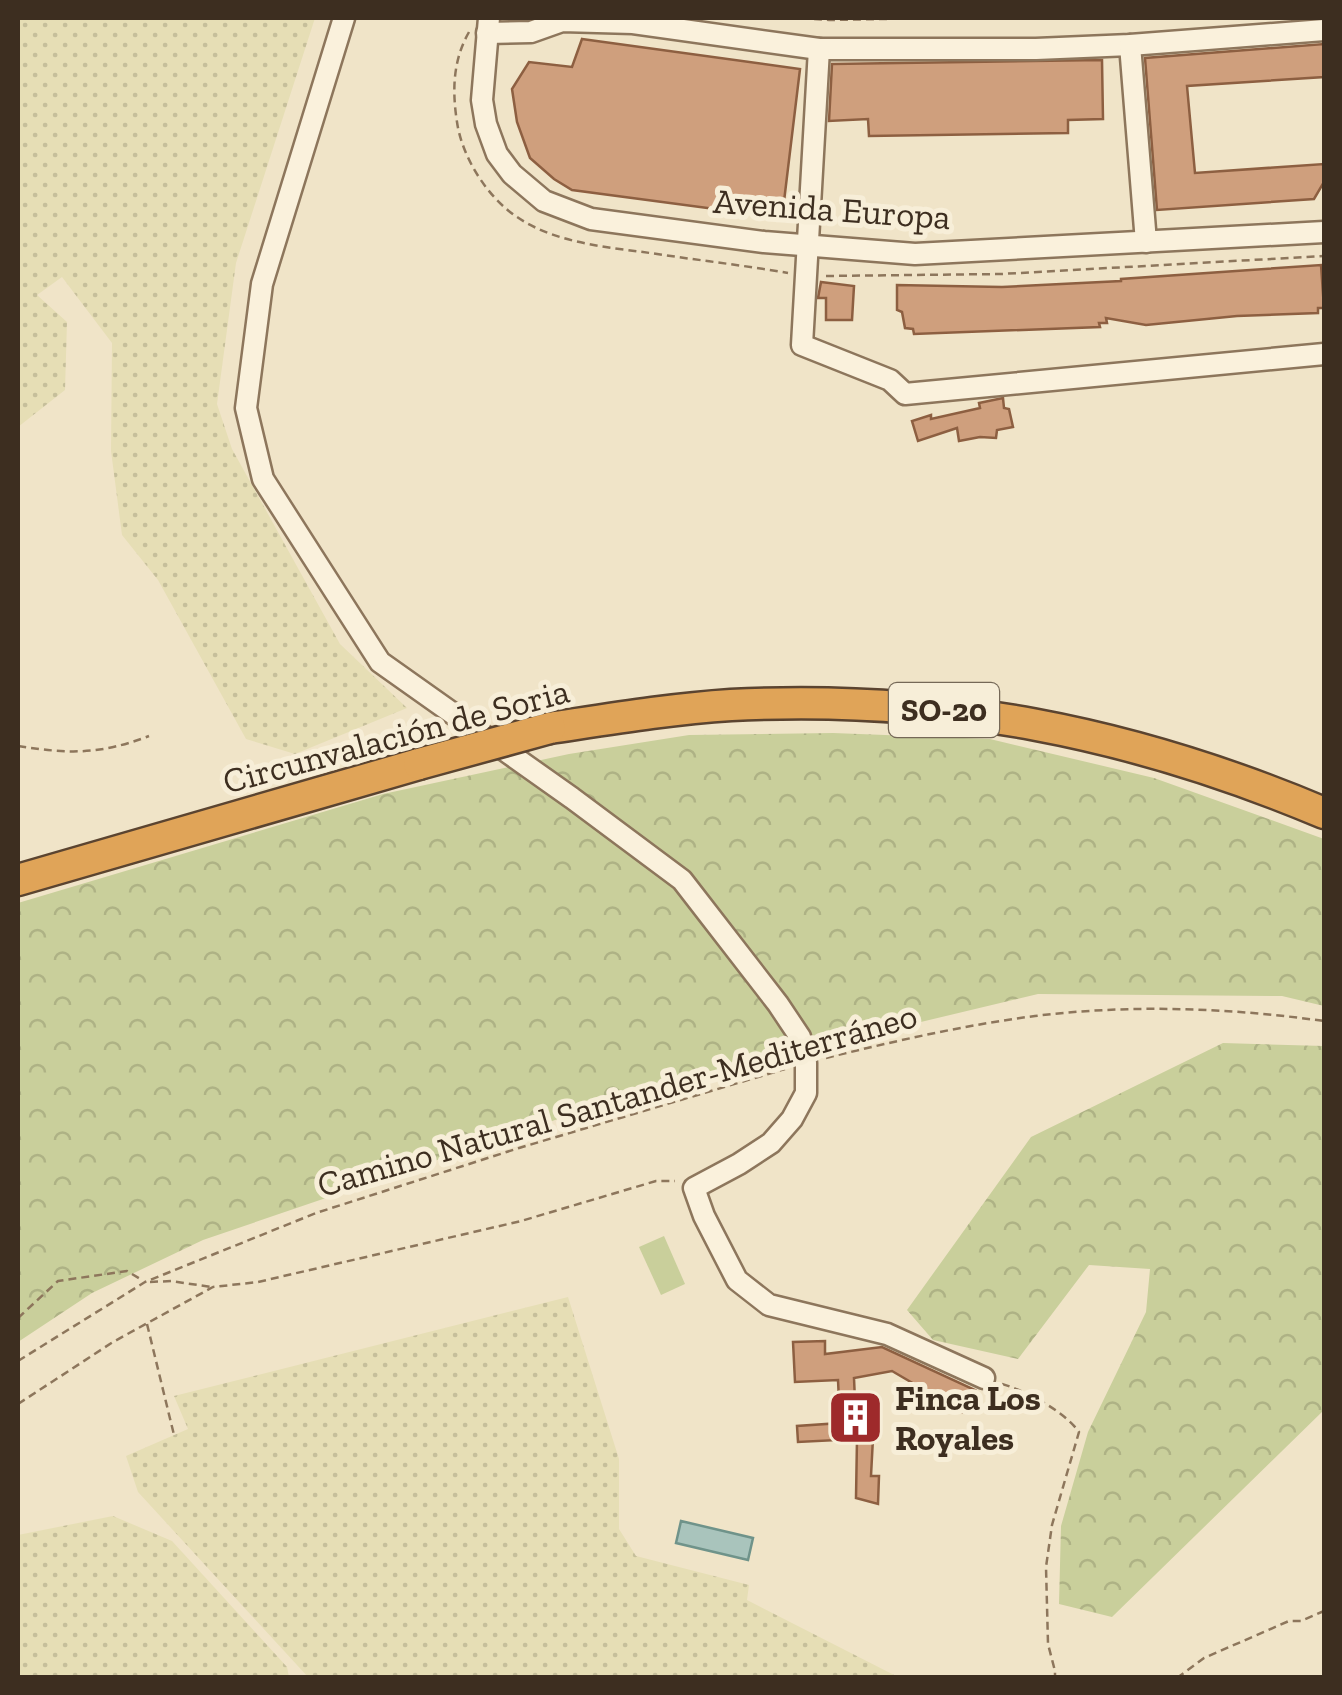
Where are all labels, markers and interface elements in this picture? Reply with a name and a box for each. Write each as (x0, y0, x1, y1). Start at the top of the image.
street label: Avenida Europa (712, 180, 952, 238)
street label: Circunvalación de Soria (218, 670, 574, 802)
road number: SO-20 (889, 683, 999, 737)
street label: Camino Natural Santander-Mediterráneo (312, 994, 922, 1206)
place label: Finca Los Royales (895, 1377, 1041, 1459)
building icon: Finca Los Royales (826, 1388, 886, 1448)

